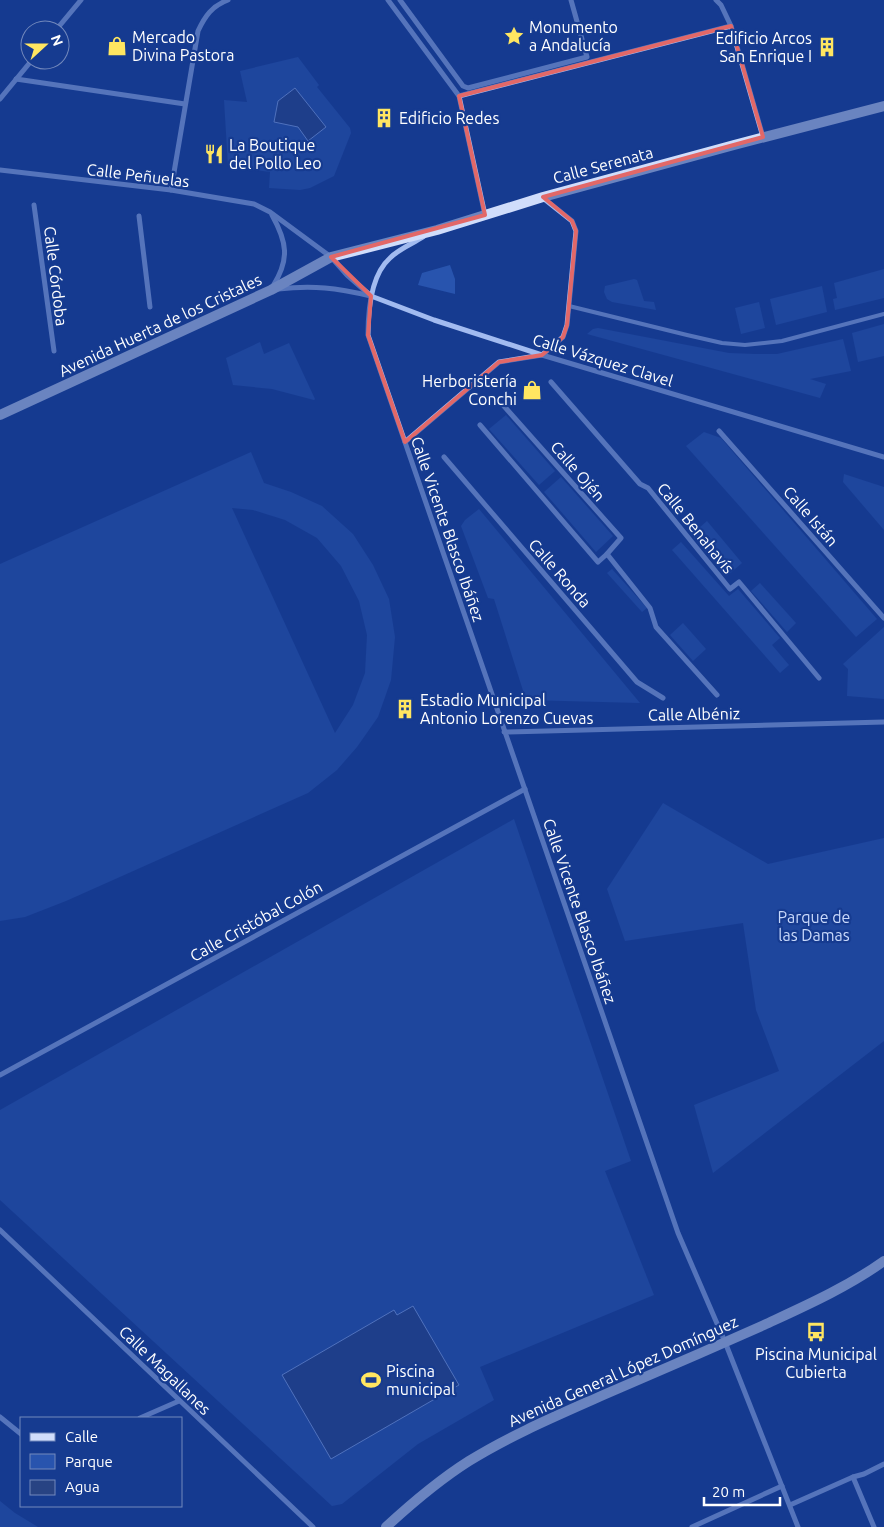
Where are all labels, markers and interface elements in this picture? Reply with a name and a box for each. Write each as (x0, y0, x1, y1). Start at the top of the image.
place label: Monumento a Andalucía (529, 18, 618, 54)
north arrow (20, 20, 70, 70)
place icon: Monumento a Andalucía (503, 25, 525, 47)
place label: Mercado Divina Pastora (132, 28, 234, 64)
place label: Edificio Arcos San Enrique I (715, 29, 812, 65)
text: N (48, 33, 66, 48)
shop icon: Mercado Divina Pastora (106, 35, 128, 57)
building icon: Edificio Arcos San Enrique I (816, 36, 838, 58)
building icon: Edificio Redes (373, 107, 395, 129)
place label: Edificio Redes (399, 109, 499, 127)
place label: La Boutique del Pollo Leo (229, 136, 322, 172)
restaurant icon: La Boutique del Pollo Leo (203, 143, 225, 165)
street label: Calle Serenata (551, 143, 655, 187)
street label: Calle Peñuelas (86, 160, 191, 190)
street label: Calle Córdoba (41, 225, 71, 327)
street label: Avenida Huerta de los Cristales (56, 270, 264, 380)
street label: Calle Vázquez Clavel (531, 330, 675, 390)
place label: Herboristería Conchi (422, 372, 517, 408)
shop icon: Herboristería Conchi (521, 379, 543, 401)
street label: Calle Vicente Blasco Ibáñez (408, 434, 488, 624)
street label: Calle Ojén (547, 437, 609, 505)
street label: Calle Benahavís (654, 479, 738, 577)
street label: Calle Istán (780, 482, 842, 550)
street label: Calle Ronda (525, 535, 595, 611)
place label: Estadio Municipal Antonio Lorenzo Cuevas (420, 691, 594, 727)
building icon: Estadio Municipal Antonio Lorenzo Cuevas (394, 698, 416, 720)
street label: Calle Albéniz (648, 704, 740, 724)
street label: Calle Vicente Blasco Ibáñez (540, 816, 620, 1006)
street label: Calle Cristóbal Colón (187, 877, 325, 965)
park label: Parque de las Damas (778, 908, 850, 944)
street label: Avenida General López Domínguez (505, 1312, 741, 1430)
bus stop icon: Piscina Municipal Cubierta (805, 1321, 827, 1343)
street label: Calle Magallanes (116, 1322, 214, 1418)
place label: Piscina Municipal Cubierta (755, 1345, 877, 1381)
place label: Piscina municipal (386, 1362, 455, 1398)
sports icon: Piscina municipal (360, 1369, 382, 1391)
legend (20, 1417, 182, 1507)
text: Calle (65, 1428, 98, 1445)
text: Parque (65, 1453, 113, 1470)
scale bar (704, 1474, 780, 1506)
text: Agua (65, 1478, 100, 1495)
text: 20 m (712, 1483, 745, 1500)

